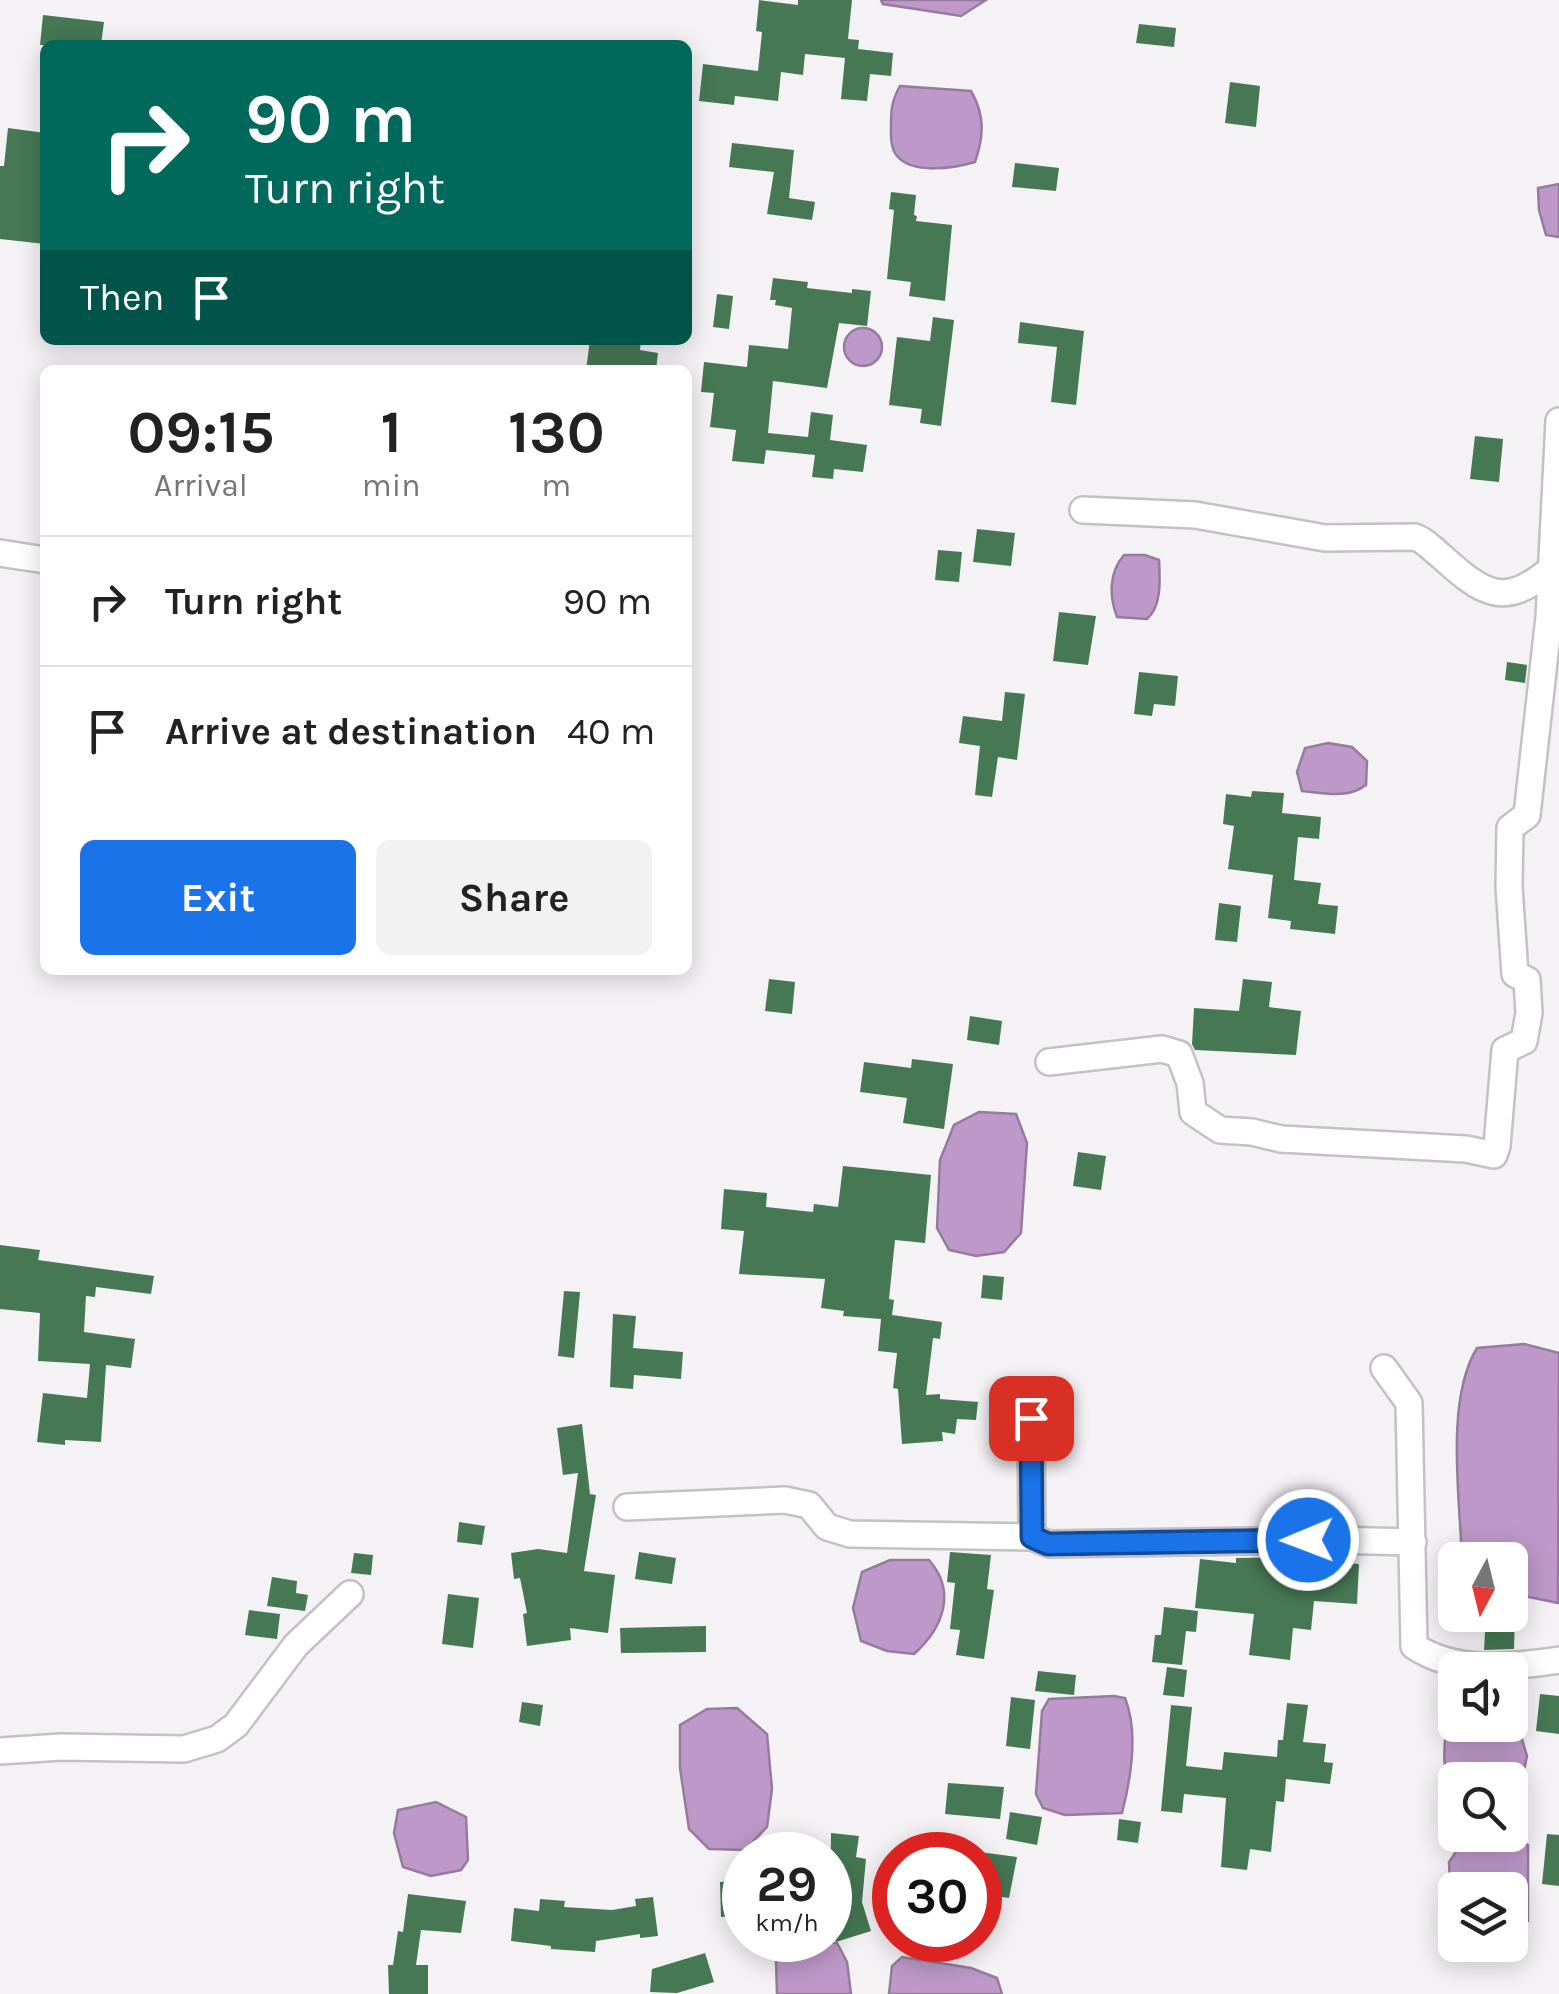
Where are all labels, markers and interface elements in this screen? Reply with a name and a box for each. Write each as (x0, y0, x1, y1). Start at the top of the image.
text: 90 m (245, 78, 416, 160)
icon: right (80, 80, 210, 210)
text: Turn right (245, 162, 445, 214)
icon: arrive (184, 270, 239, 325)
text: Then (80, 275, 164, 320)
text: 09:15 (127, 397, 274, 467)
text: 1 (380, 397, 402, 467)
text: 130 (508, 397, 605, 467)
text: Arrival (154, 467, 248, 504)
text: min (362, 467, 421, 504)
text: m (541, 467, 571, 504)
icon: right (80, 574, 135, 629)
text: Turn right (165, 579, 342, 624)
text: 90 m (563, 579, 652, 624)
icon: arrive (80, 704, 135, 759)
text: Arrive at destination (165, 709, 537, 754)
text: 40 m (567, 709, 655, 754)
button: Exit (80, 840, 356, 955)
button: Share (376, 840, 652, 955)
pin (989, 1376, 1074, 1461)
icon: arrive (1004, 1391, 1059, 1446)
position arrow (1256, 1488, 1360, 1592)
north arrow (1438, 1542, 1528, 1632)
map controls (1438, 1542, 1528, 1962)
button: sound (1438, 1652, 1528, 1742)
button: search (1438, 1762, 1528, 1852)
speed limit sign: 30 (872, 1832, 1002, 1962)
text: 29 (757, 1855, 817, 1914)
button: layers (1438, 1872, 1528, 1962)
text: km/h (755, 1908, 819, 1937)

